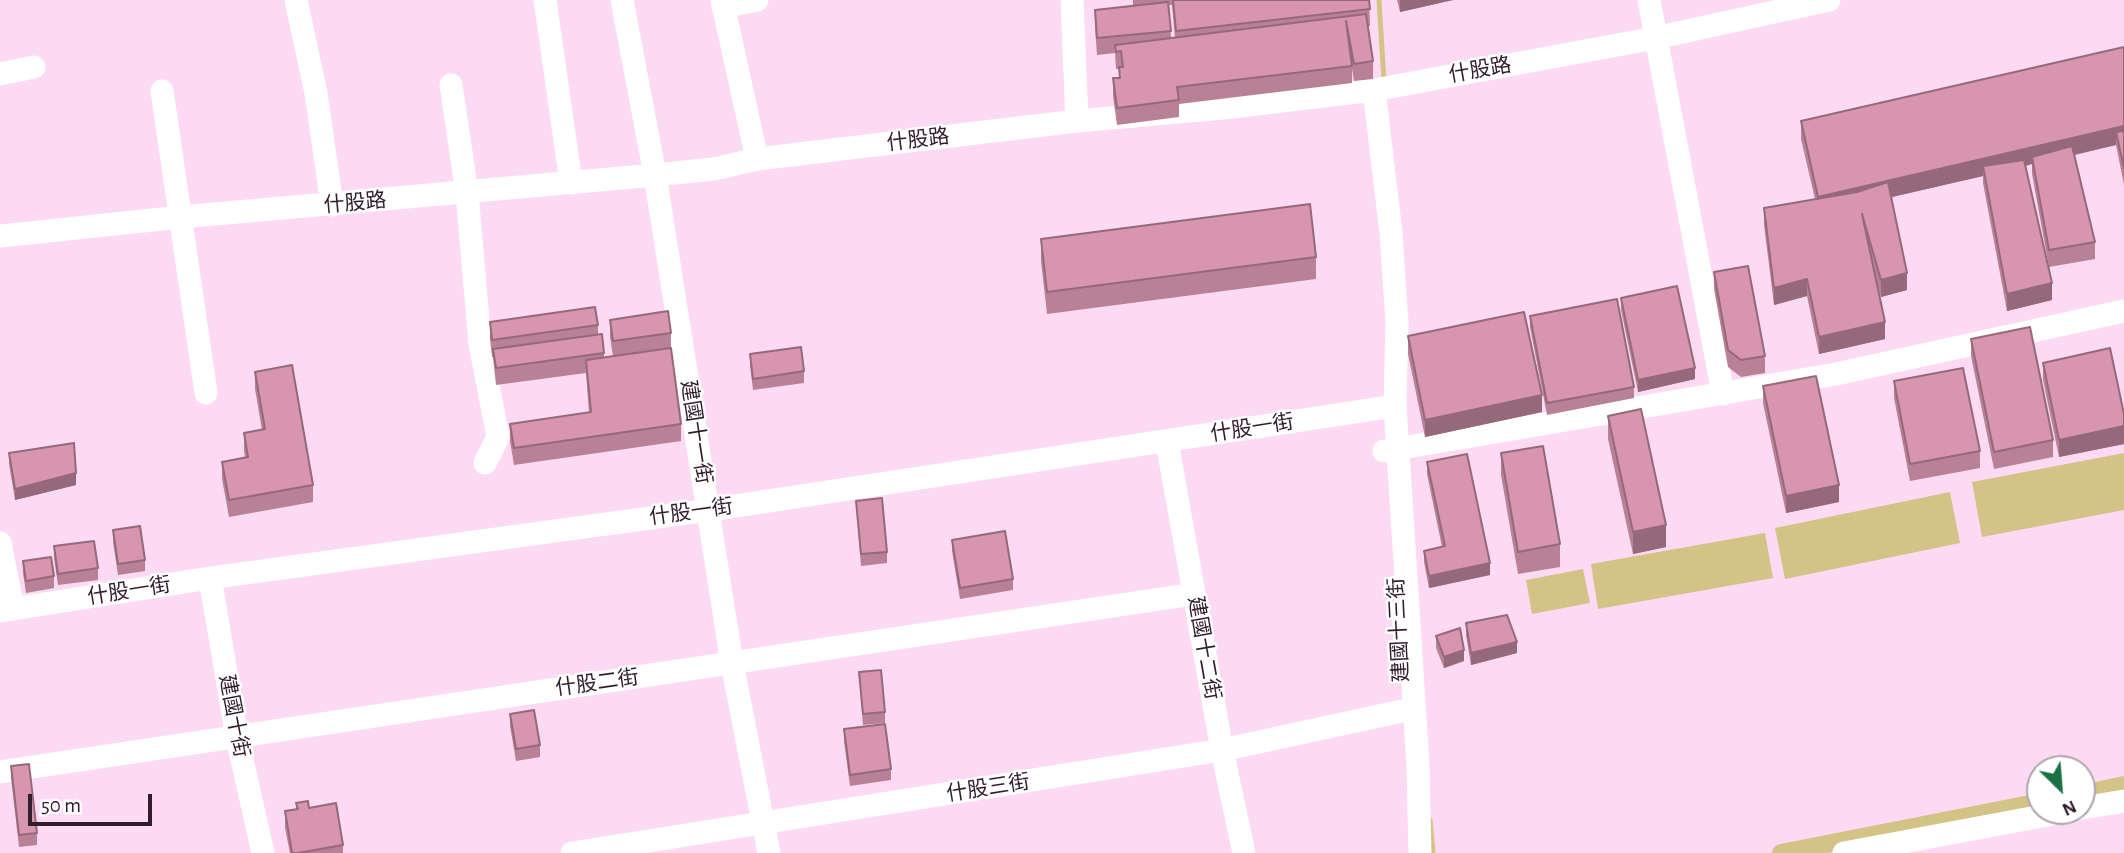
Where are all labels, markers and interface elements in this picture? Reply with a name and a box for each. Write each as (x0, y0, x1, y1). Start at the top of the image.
street label: 什股路 (1447, 52, 1513, 88)
street label: 什股路 (885, 124, 951, 156)
street label: 什股路 (323, 188, 387, 218)
street label: 建國十一街 (675, 378, 717, 486)
street label: 什股一街 (1209, 409, 1295, 447)
street label: 什股一街 (648, 494, 734, 530)
street label: 什股一街 (86, 572, 172, 610)
street label: 建國十三街 (1384, 577, 1414, 683)
street label: 建國十二街 (1182, 594, 1226, 702)
street label: 什股二街 (554, 665, 640, 701)
street label: 建國十街 (214, 672, 254, 760)
north arrow (2026, 755, 2096, 825)
street label: 什股三街 (945, 769, 1031, 807)
scale bar (32, 780, 156, 824)
text: 50 m (41, 795, 81, 816)
text: N (2059, 796, 2079, 819)

